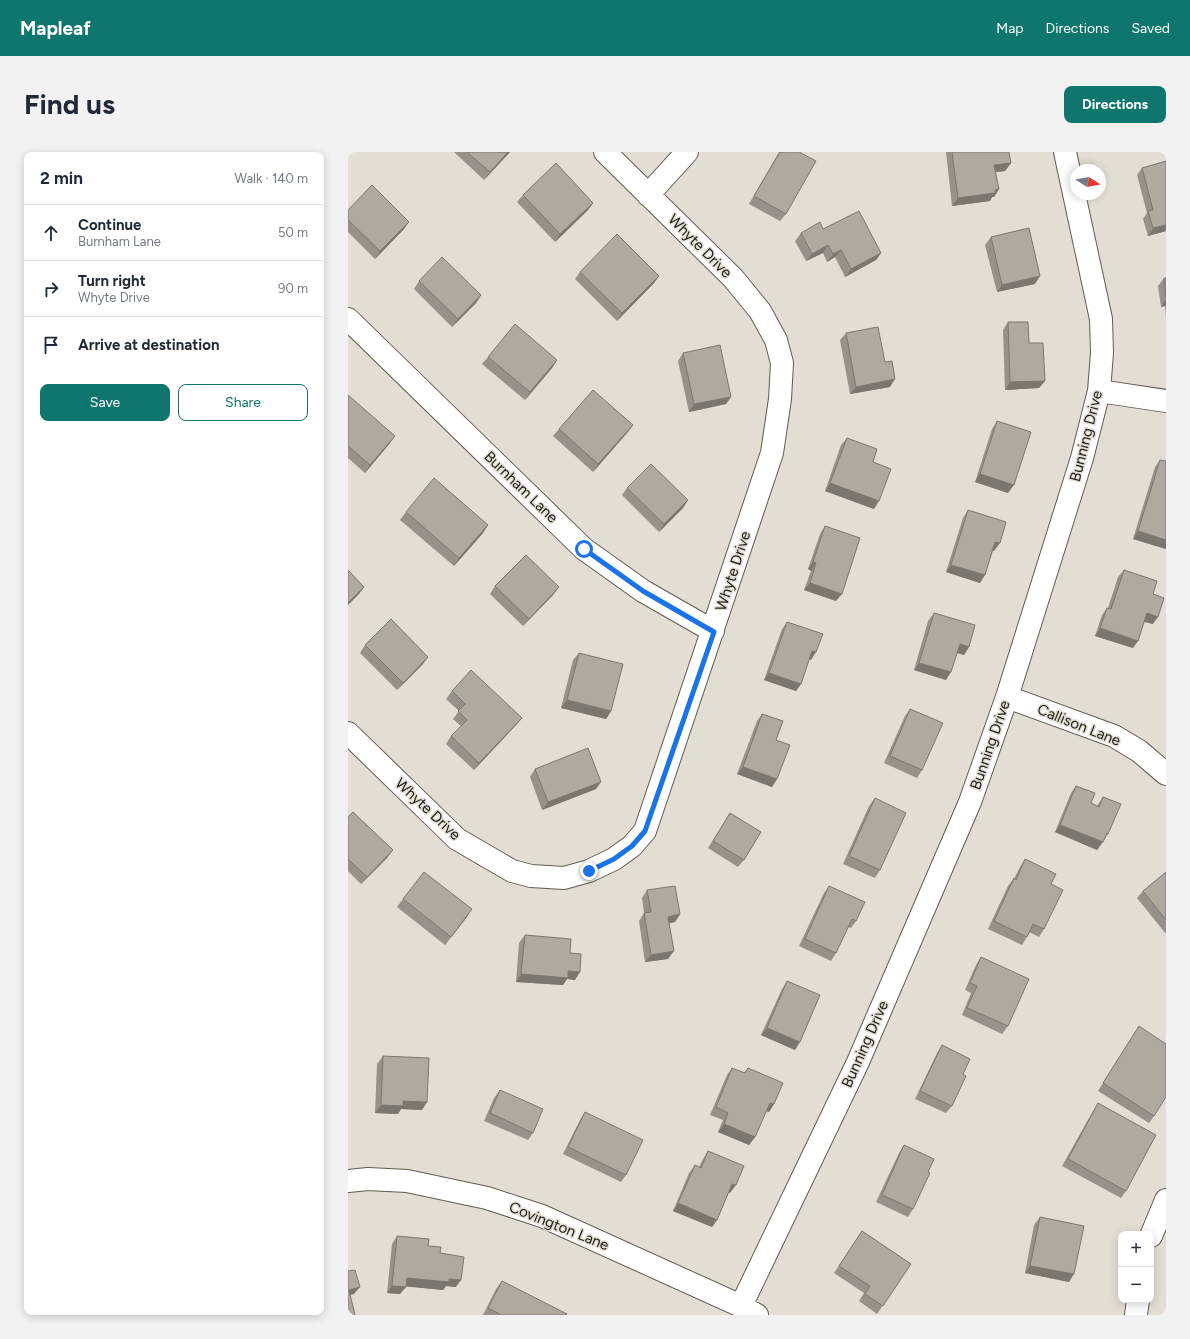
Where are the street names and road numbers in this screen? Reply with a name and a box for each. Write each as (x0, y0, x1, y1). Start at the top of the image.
street label: Whyte Drive (664, 210, 736, 282)
street label: Bunning Drive (1066, 389, 1106, 483)
street label: Burnham Lane (480, 447, 562, 527)
street label: Whyte Drive (712, 529, 754, 613)
street label: Bunning Drive (966, 698, 1014, 792)
street label: Callison Lane (1035, 700, 1123, 750)
street label: Whyte Drive (392, 774, 464, 844)
street label: Bunning Drive (838, 998, 892, 1090)
street label: Covington Lane (506, 1198, 612, 1254)

